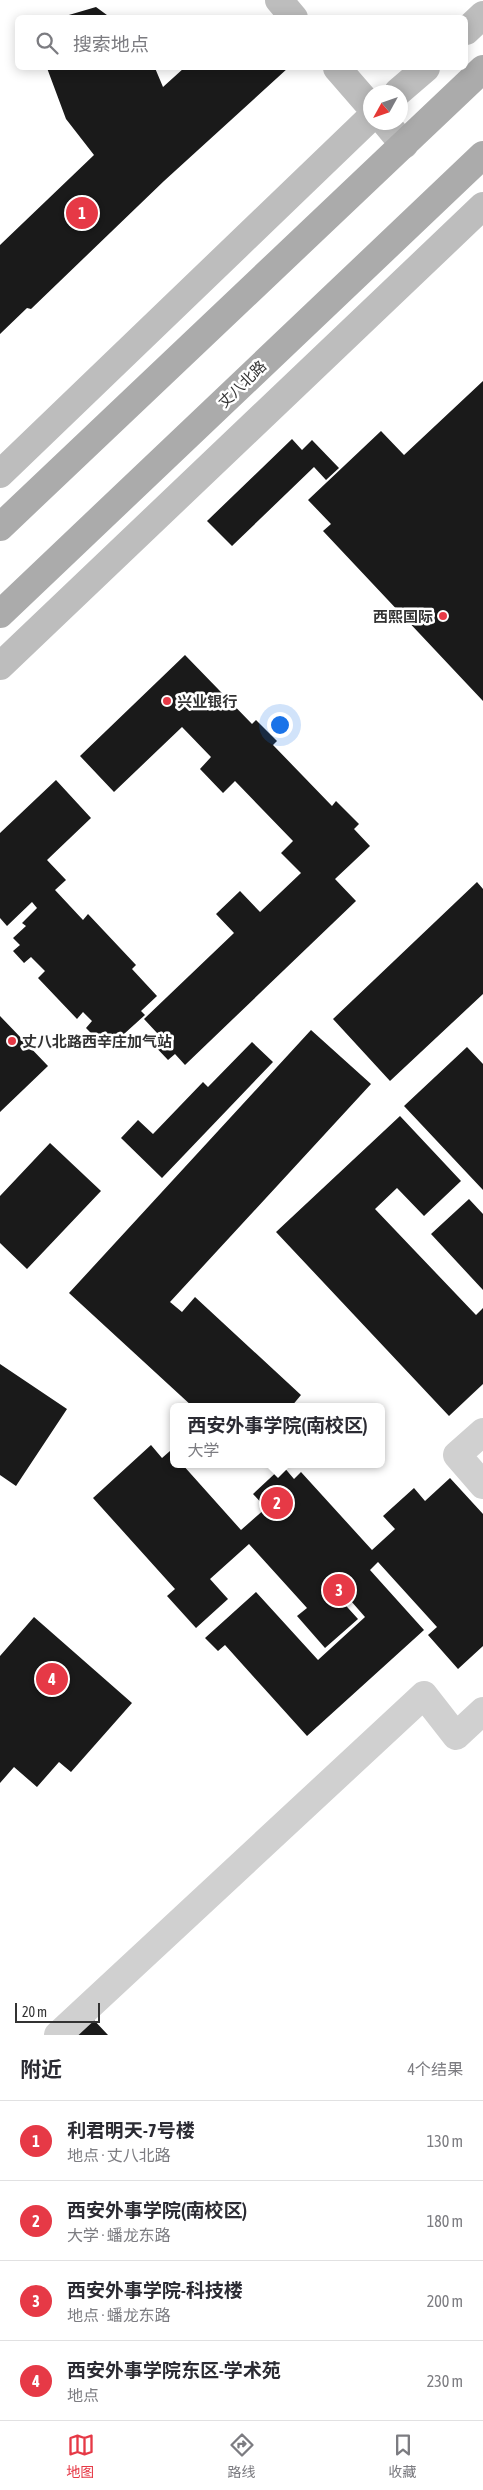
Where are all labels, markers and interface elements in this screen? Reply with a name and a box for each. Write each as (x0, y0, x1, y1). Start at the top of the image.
search box (15, 15, 468, 70)
icon: search (33, 29, 61, 57)
text: 搜索地点 (73, 33, 149, 55)
north arrow (363, 85, 408, 130)
pin: 1 (66, 194, 98, 232)
street label: 丈八北路 (215, 357, 269, 411)
place label: 西熙国际 (373, 608, 433, 625)
marker: 西熙国际 (437, 610, 449, 622)
place label: 兴业银行 (177, 693, 237, 710)
marker: 兴业银行 (161, 695, 173, 707)
your location (267, 712, 293, 738)
place label: 丈八北路西辛庄加气站 (22, 1033, 172, 1050)
marker: 丈八北路西辛庄加气站 (6, 1035, 18, 1047)
popup (170, 1403, 385, 1468)
text: 西安外事学院(南校区) (187, 1414, 368, 1436)
text: 大学 (187, 1441, 219, 1459)
pin: 2 (261, 1484, 293, 1522)
pin: 3 (323, 1571, 355, 1609)
pin: 4 (36, 1660, 68, 1698)
scale bar (15, 2000, 100, 2023)
text: 20 m (22, 2004, 47, 2020)
text: 附近 (20, 2057, 62, 2081)
text: 4个结果 (407, 2060, 463, 2078)
text: 利君明天-7号楼 (67, 2119, 195, 2141)
text: 1 (32, 2132, 40, 2150)
text: 130 m (427, 2132, 463, 2150)
text: 地点 · 丈八北路 (67, 2146, 171, 2164)
text: 西安外事学院(南校区) (67, 2199, 247, 2221)
text: 2 (32, 2212, 40, 2230)
text: 180 m (427, 2212, 463, 2230)
text: 大学 · 蟠龙东路 (67, 2226, 171, 2244)
text: 西安外事学院-科技楼 (67, 2279, 243, 2301)
text: 3 (32, 2292, 40, 2310)
text: 200 m (427, 2292, 463, 2310)
text: 地点 · 蟠龙东路 (67, 2306, 171, 2324)
text: 西安外事学院东区-学术苑 (67, 2359, 281, 2381)
text: 4 (32, 2372, 40, 2390)
text: 230 m (427, 2372, 463, 2390)
text: 地点 (67, 2386, 99, 2404)
tab: 地图 (67, 2431, 95, 2481)
tab: 路线 (228, 2431, 256, 2481)
tab: 收藏 (389, 2431, 417, 2481)

